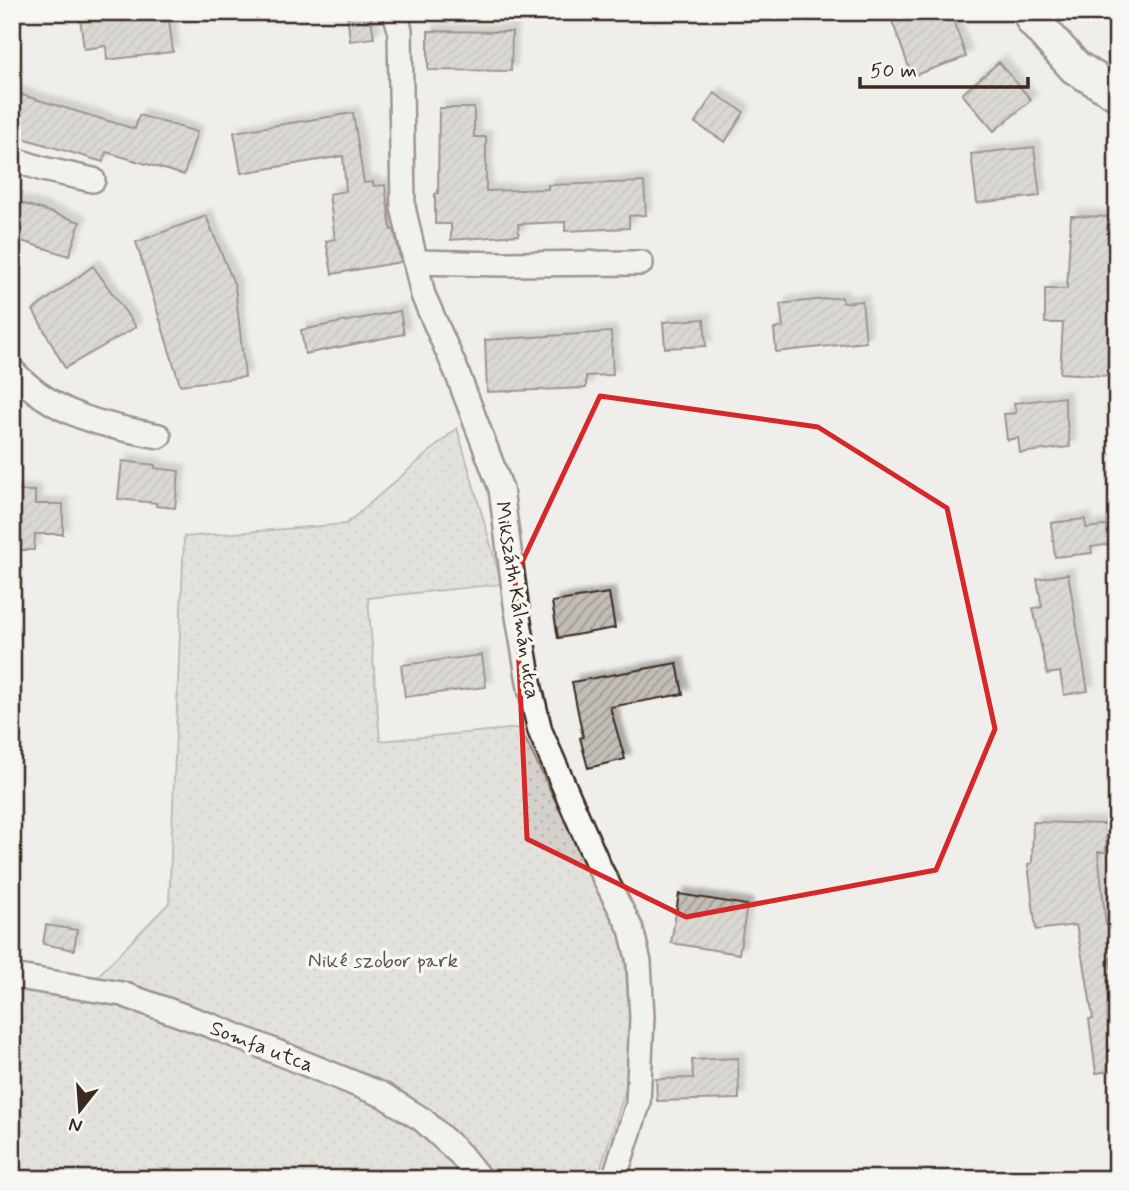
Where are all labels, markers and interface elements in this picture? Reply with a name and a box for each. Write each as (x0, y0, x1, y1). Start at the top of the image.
scale bar (860, 46, 1028, 90)
text: 50 m (870, 57, 917, 85)
street label: Mikszáth Kálmán utca (488, 499, 546, 701)
park label: Niké szobor park (308, 947, 459, 975)
street label: Somfa utca (206, 1014, 318, 1080)
north arrow (46, 1076, 116, 1146)
text: N (66, 1111, 85, 1139)

